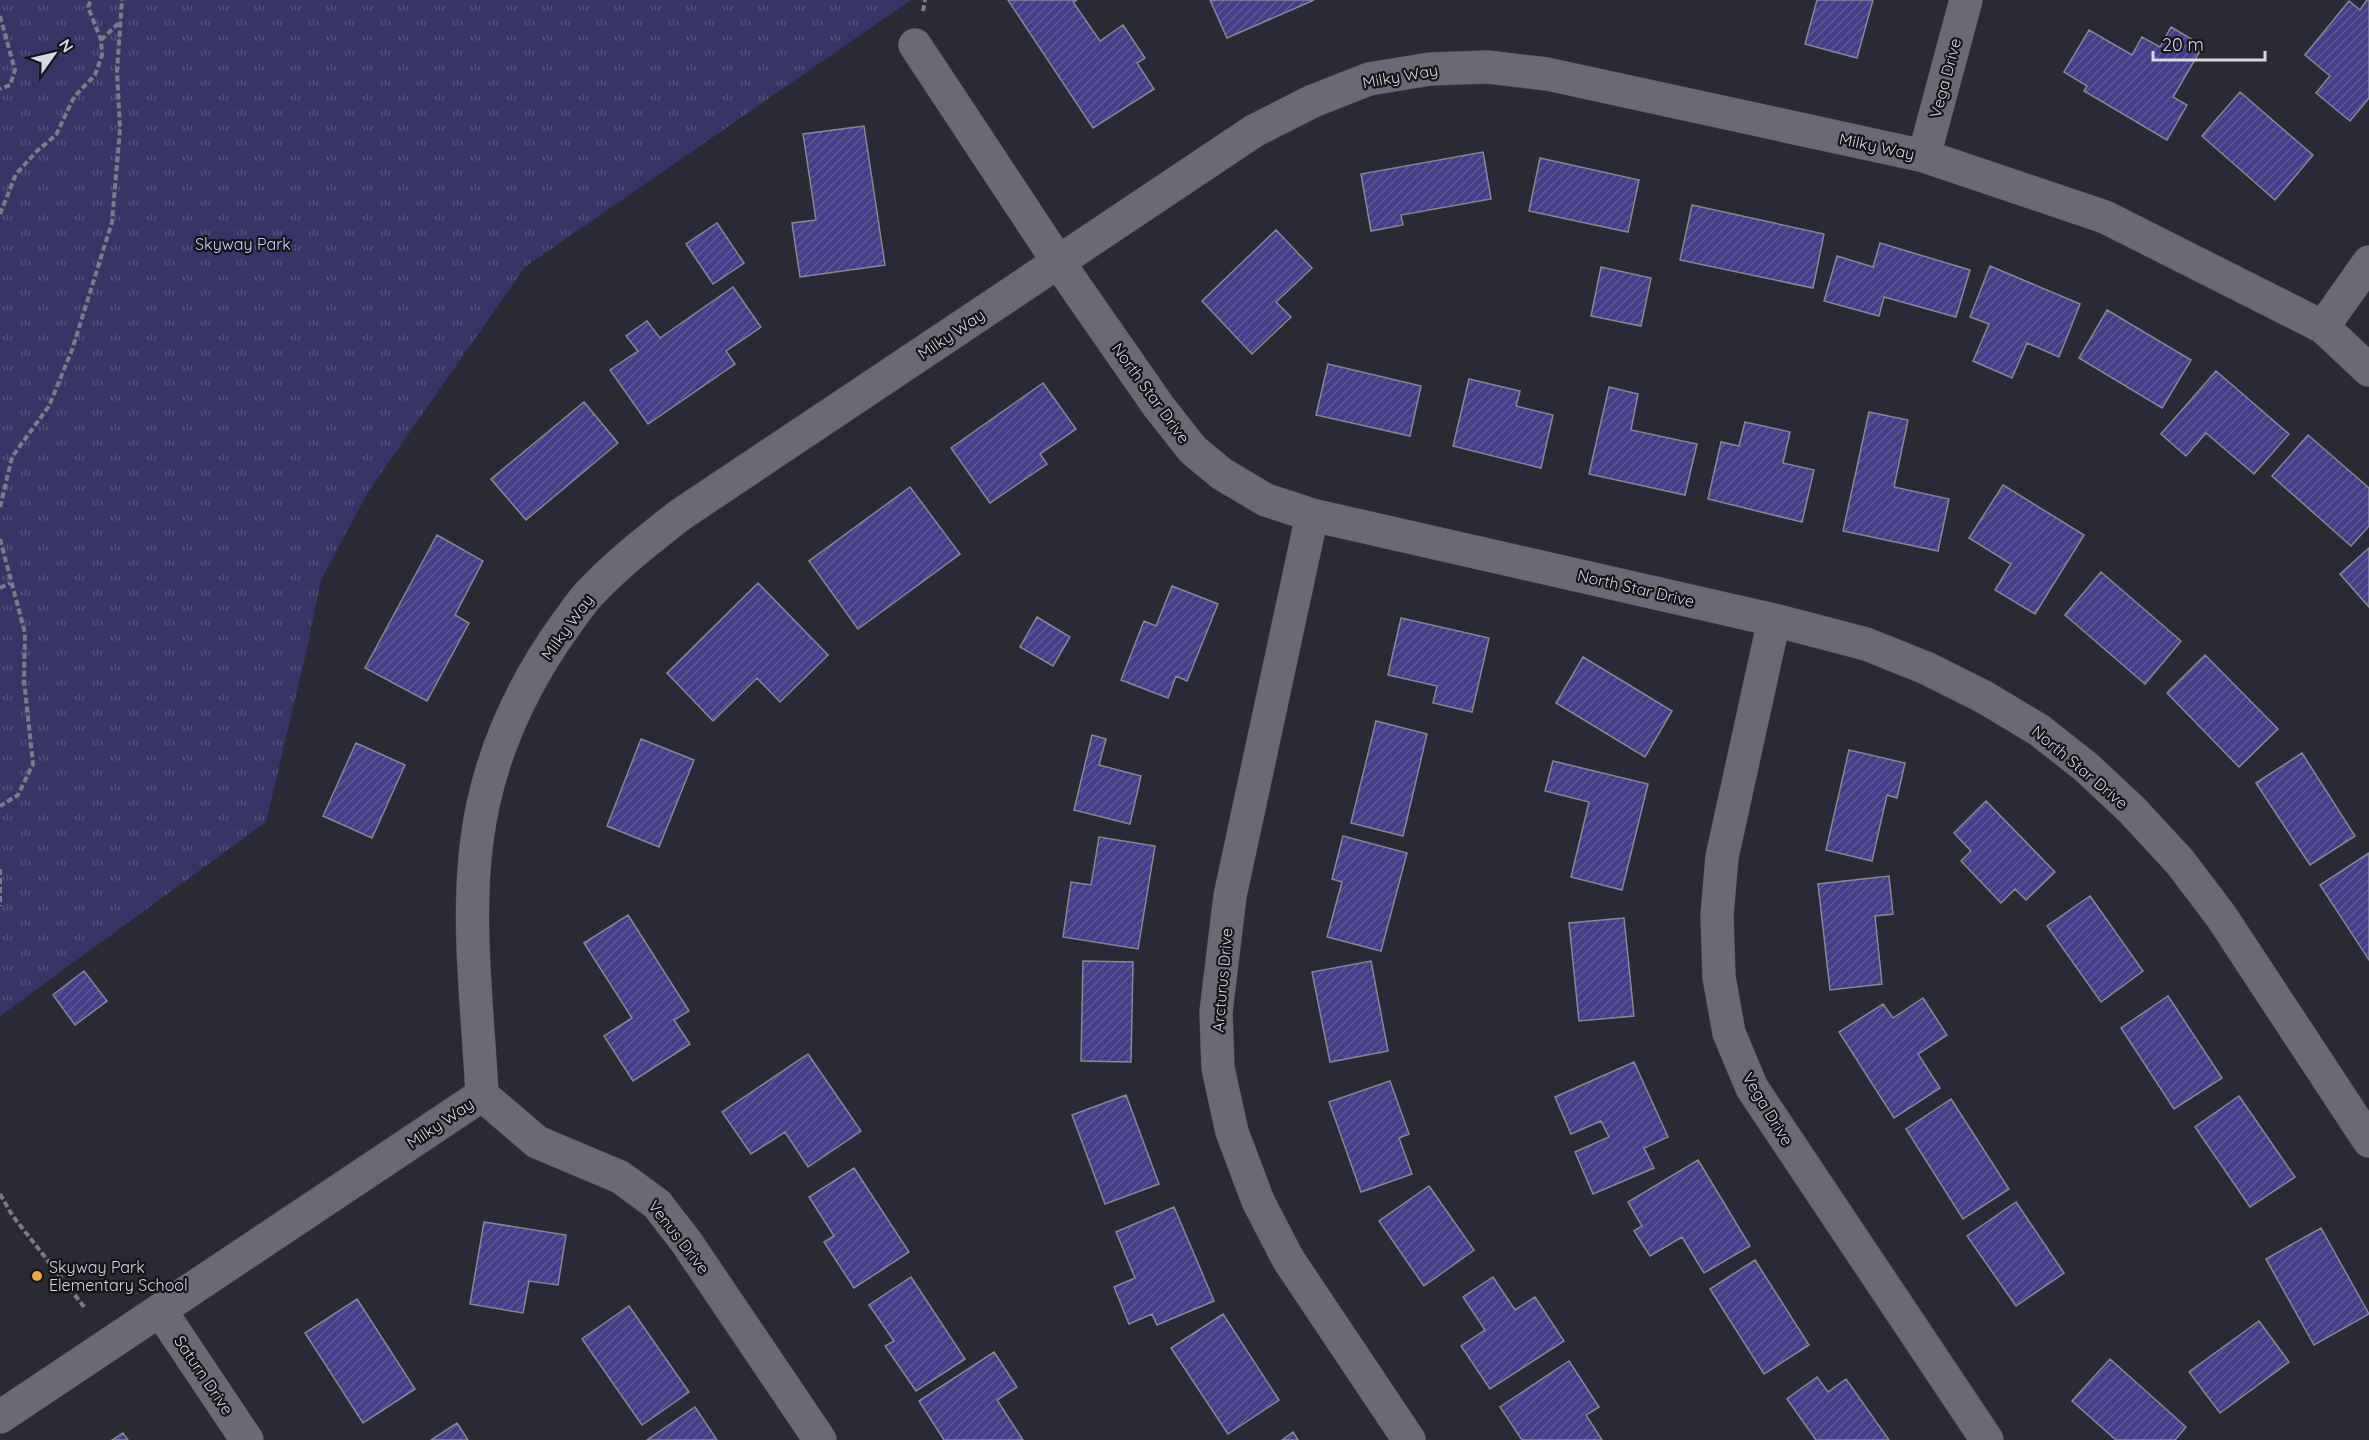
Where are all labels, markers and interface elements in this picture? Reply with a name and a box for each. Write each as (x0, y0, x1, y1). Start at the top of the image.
north arrow (24, 24, 84, 84)
scale bar (2153, 24, 2266, 62)
text: 20 m (2162, 33, 2204, 56)
text: N (55, 35, 78, 56)
street label: Vega Drive (1925, 36, 1965, 120)
street label: Milky Way (1361, 60, 1439, 92)
street label: Milky Way (1838, 128, 1916, 164)
park label: Skyway Park (195, 234, 291, 254)
street label: Milky Way (914, 304, 988, 364)
street label: North Star Drive (1108, 339, 1194, 447)
street label: North Star Drive (1576, 565, 1696, 611)
street label: Milky Way (536, 590, 598, 664)
street label: North Star Drive (2028, 721, 2132, 813)
street label: Arcturus Drive (1207, 927, 1237, 1033)
street label: Vega Drive (1738, 1069, 1798, 1149)
street label: Milky Way (403, 1093, 477, 1153)
street label: Venus Drive (644, 1196, 714, 1278)
place label: Skyway Park Elementary School (49, 1257, 188, 1295)
marker: Skyway Park Elementary School (30, 1269, 44, 1283)
street label: Saturn Drive (170, 1331, 238, 1419)

